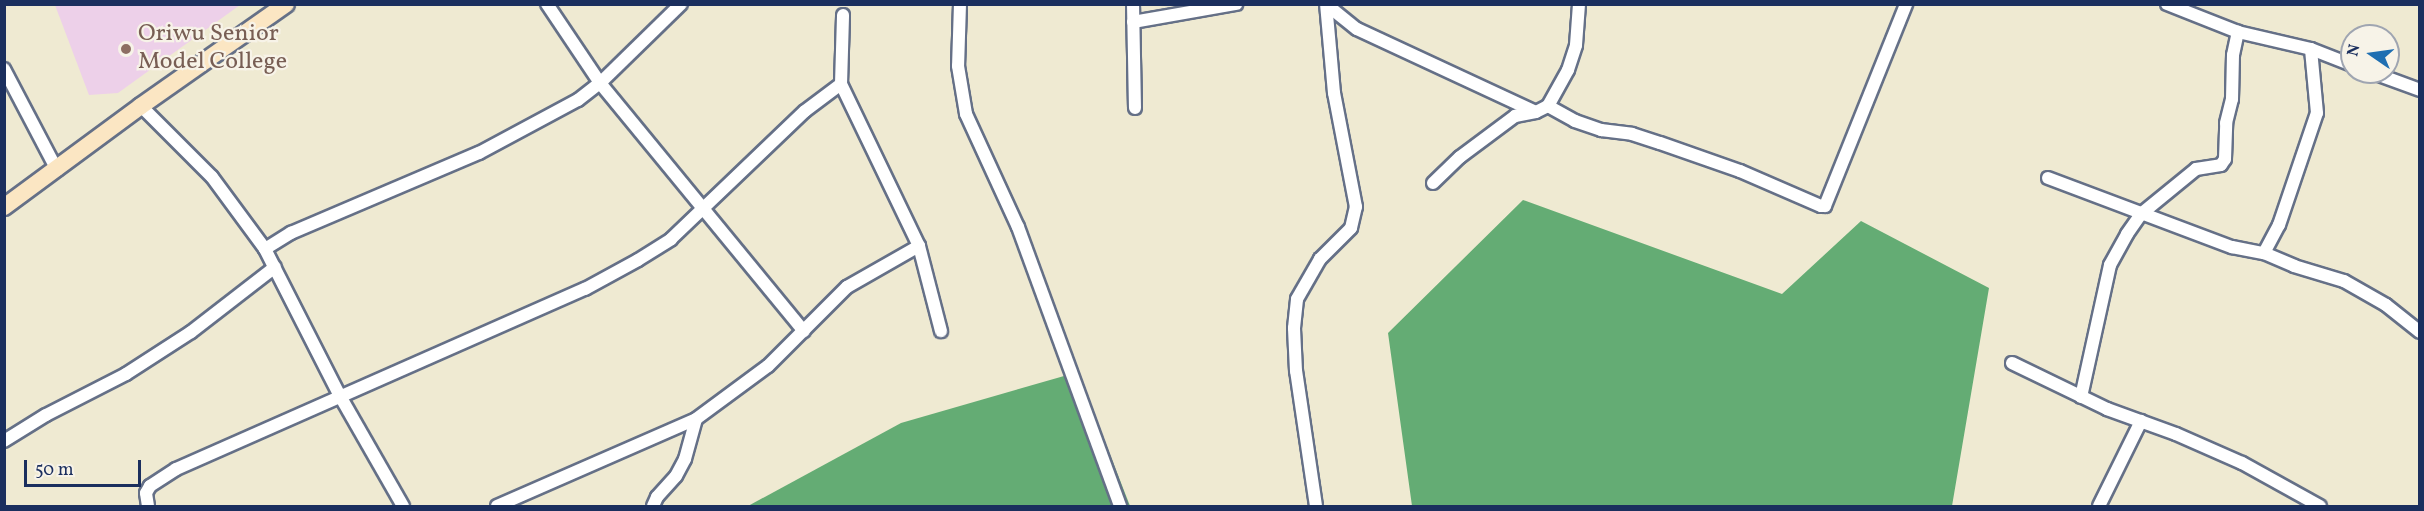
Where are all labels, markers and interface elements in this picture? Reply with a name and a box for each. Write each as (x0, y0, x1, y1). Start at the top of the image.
place label: Oriwu Senior Model College (138, 21, 287, 77)
north arrow (2340, 24, 2400, 84)
marker: Oriwu Senior Model College (119, 42, 133, 56)
text: N (2342, 42, 2366, 59)
scale bar (27, 448, 144, 486)
text: 50 m (35, 458, 74, 483)

